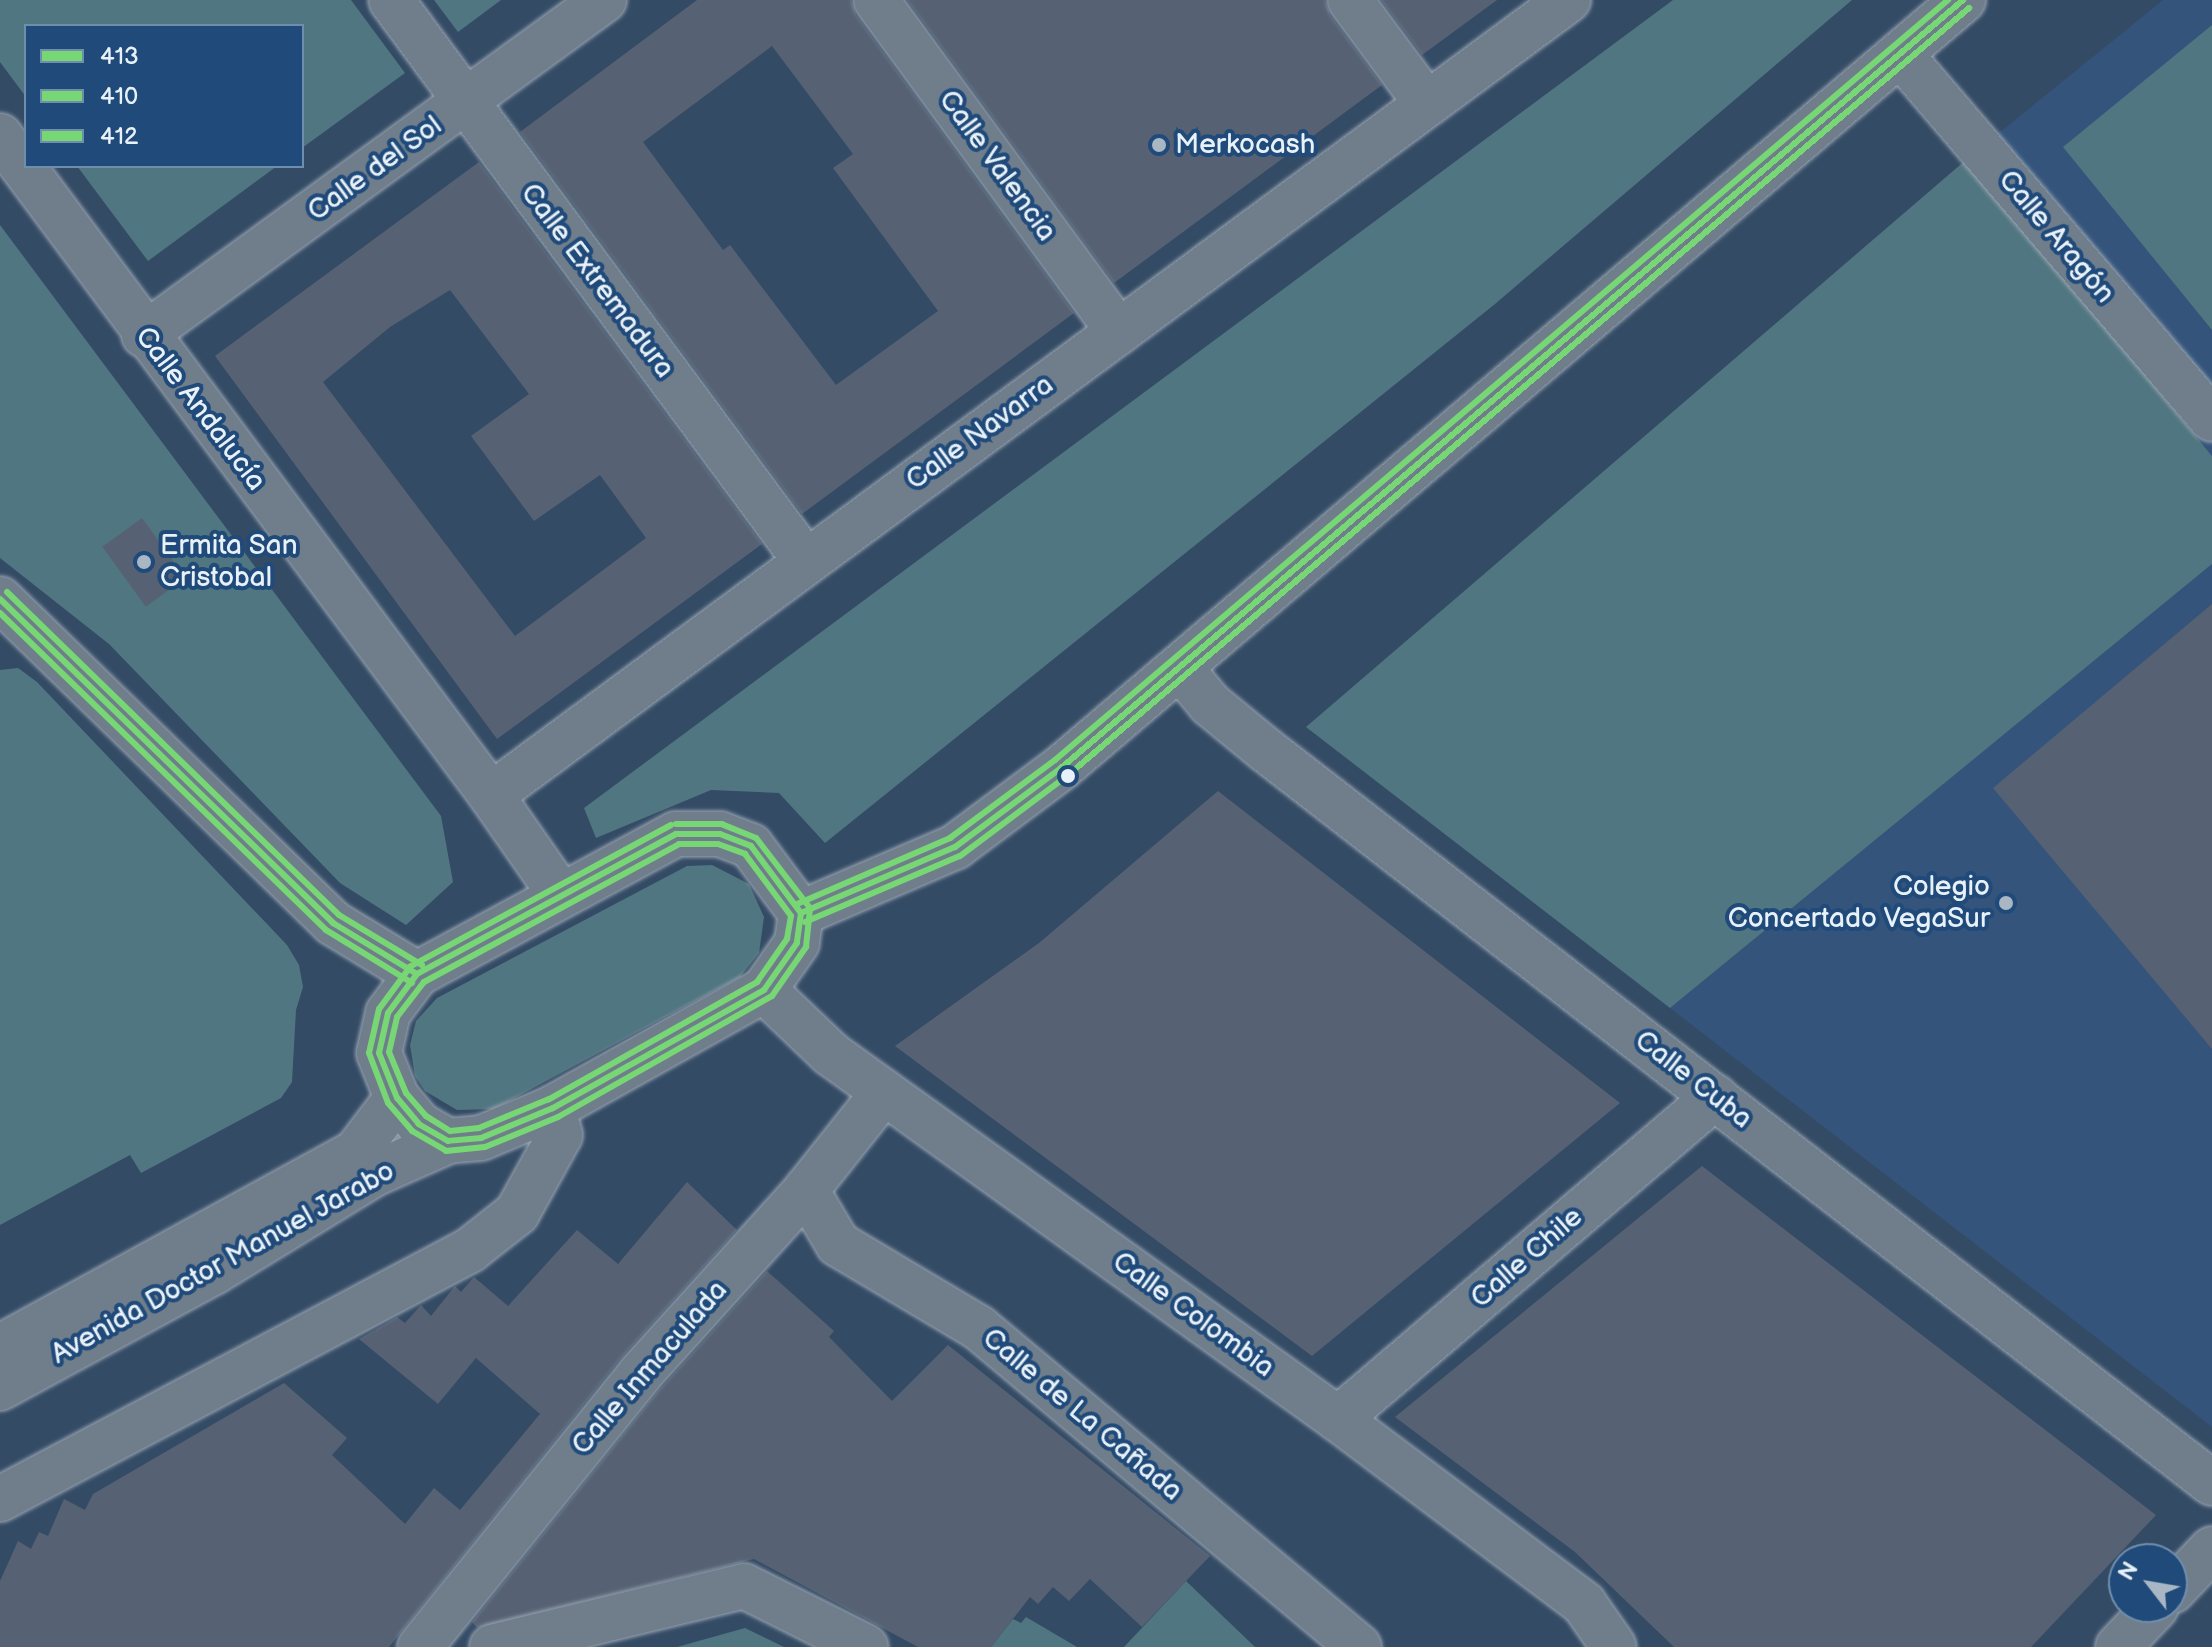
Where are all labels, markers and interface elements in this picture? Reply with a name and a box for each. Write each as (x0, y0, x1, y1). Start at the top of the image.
legend (24, 24, 304, 168)
text: 413 (100, 42, 139, 71)
text: 410 (100, 82, 138, 111)
street label: Calle Valencia (931, 84, 1063, 248)
street label: Calle del Sol (301, 109, 449, 229)
text: 412 (100, 122, 138, 151)
place label: Merkocash (1175, 128, 1315, 162)
marker: Merkocash (1150, 136, 1168, 154)
street label: Calle Aragón (1991, 164, 2121, 310)
street label: Calle Extremadura (513, 177, 681, 385)
street label: Calle Andalucía (128, 321, 272, 497)
street label: Calle Navarra (900, 368, 1060, 498)
place label: Ermita San Cristobal (160, 529, 298, 595)
marker: Ermita San Cristobal (135, 553, 153, 571)
unlabelled marker (1060, 768, 1076, 784)
place label: Colegio Concertado VegaSur (1727, 870, 1990, 936)
marker: Colegio Concertado VegaSur (1997, 894, 2015, 912)
street label: Calle Cuba (1628, 1024, 1758, 1136)
street label: Avenida Doctor Manuel Jarabo (45, 1154, 401, 1372)
street label: Calle Chile (1464, 1200, 1590, 1316)
street label: Calle Colombia (1106, 1245, 1280, 1385)
street label: Calle Inmaculada (565, 1274, 735, 1462)
street label: Calle de La Cañada (975, 1322, 1189, 1508)
north arrow (2108, 1543, 2188, 1623)
text: N (2113, 1557, 2145, 1585)

